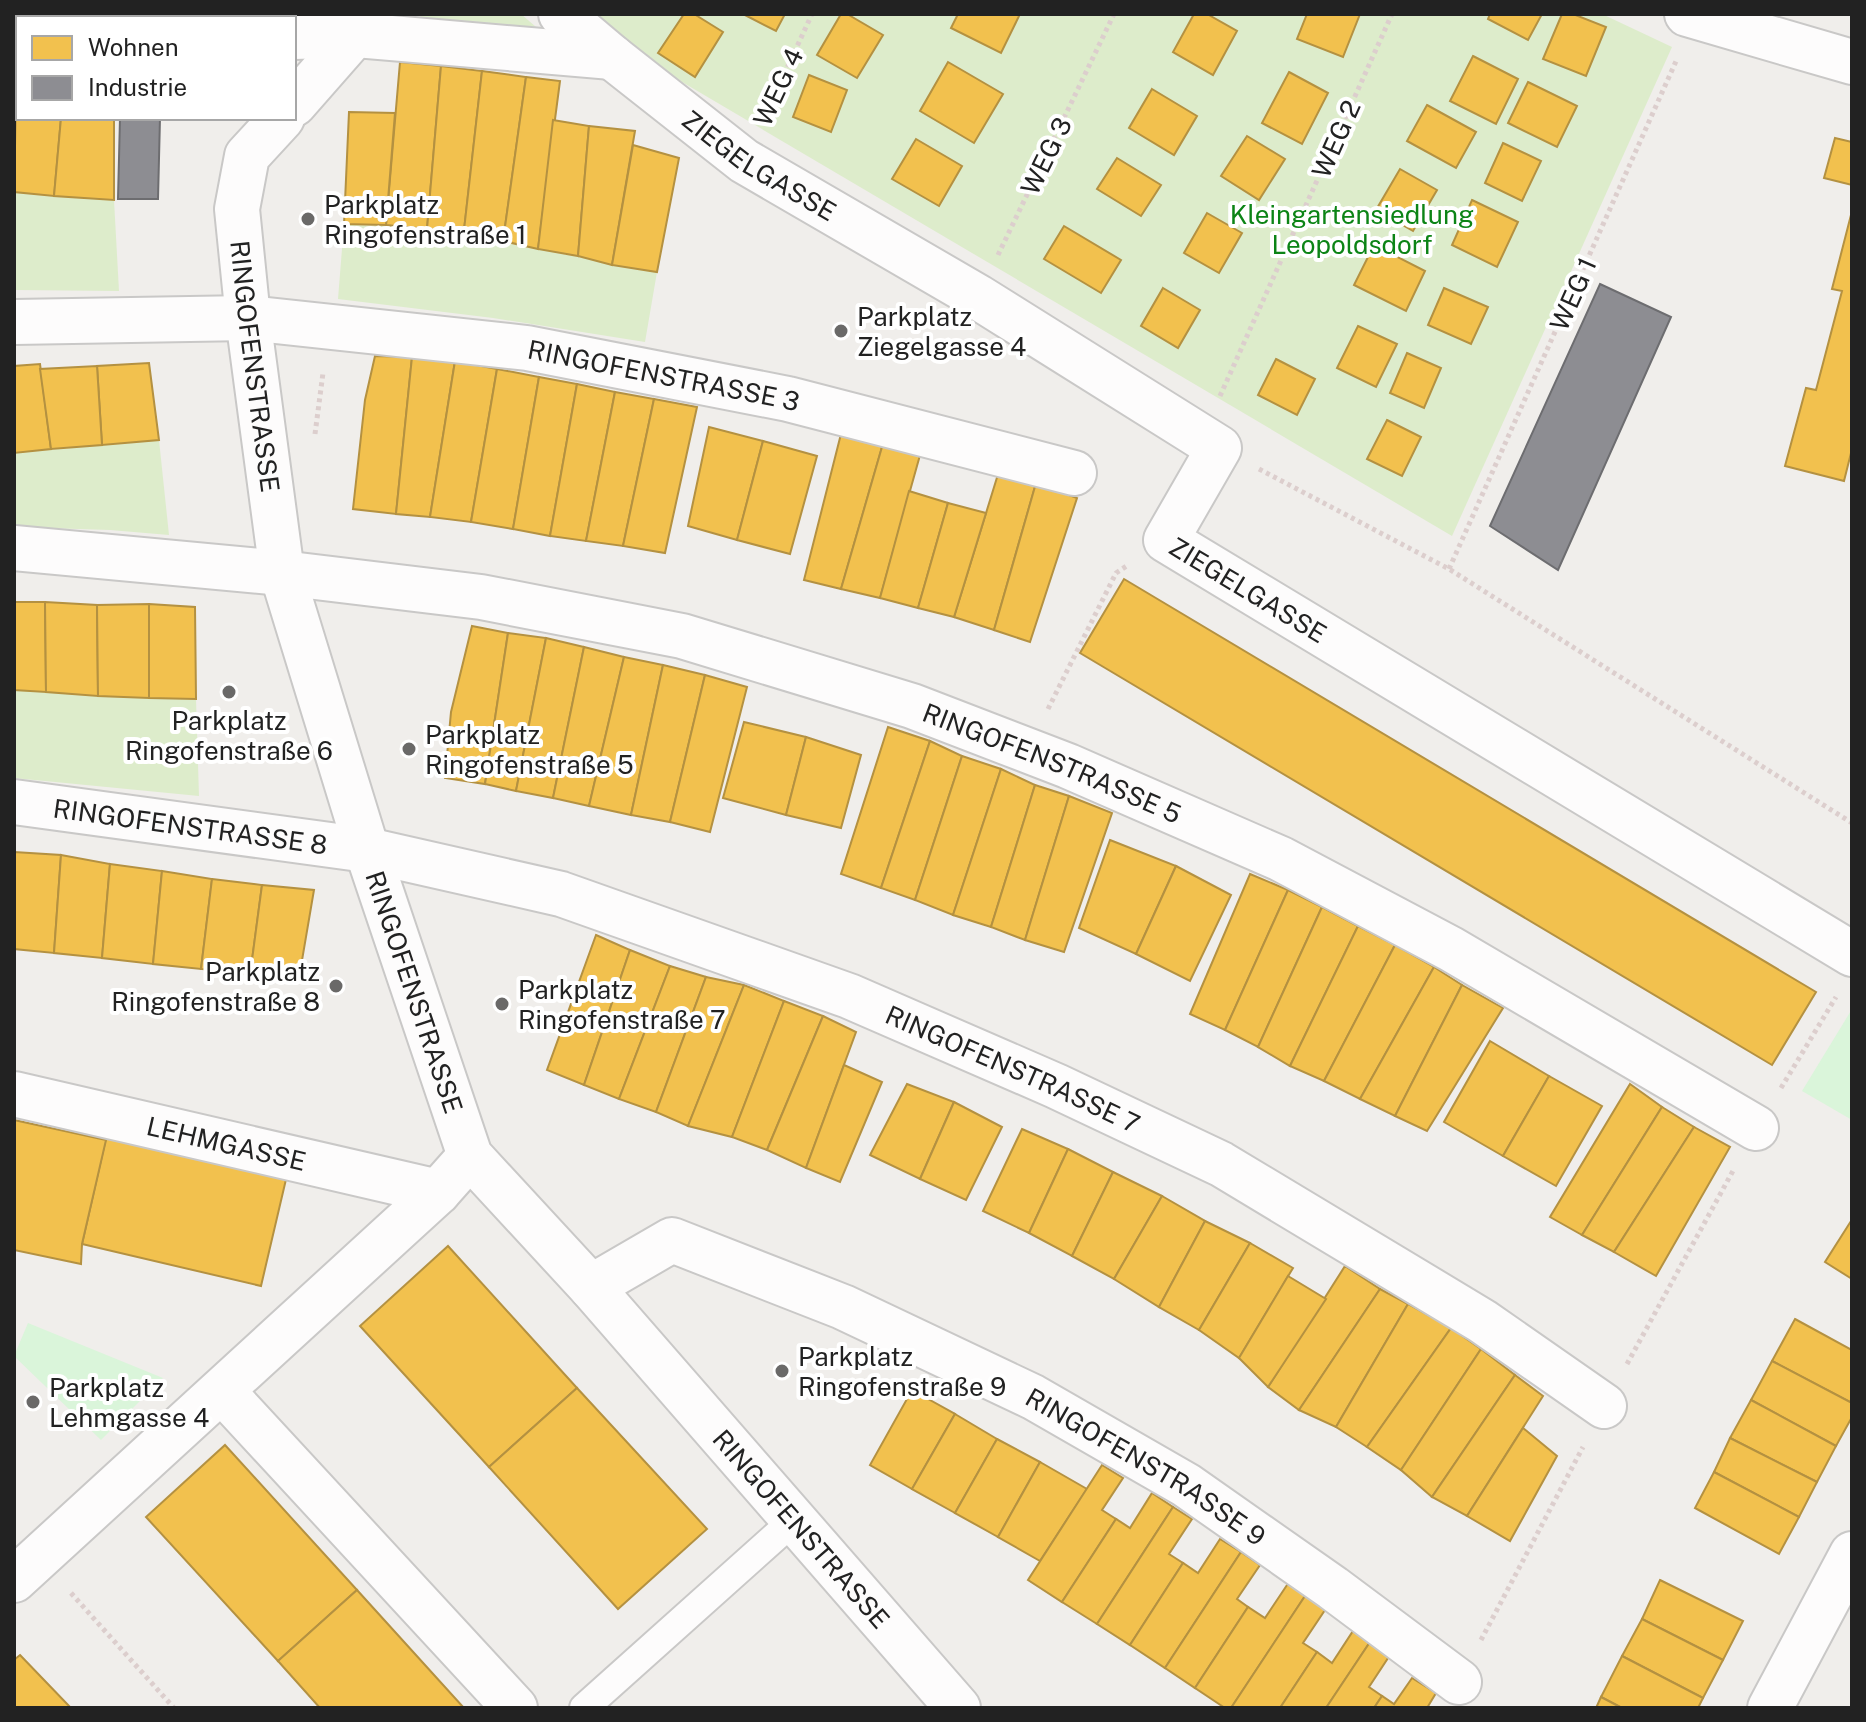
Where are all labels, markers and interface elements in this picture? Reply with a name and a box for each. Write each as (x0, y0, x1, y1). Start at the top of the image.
legend (16, 16, 296, 120)
text: Wohnen (88, 33, 179, 61)
street label: WEG 4 (746, 43, 810, 131)
text: Industrie (88, 73, 187, 101)
street label: WEG 2 (1305, 95, 1367, 183)
street label: ZIEGELGASSE (676, 103, 842, 227)
street label: WEG 3 (1014, 112, 1078, 200)
place label: Parkplatz Ringofenstraße 1 (324, 189, 527, 250)
park label: Kleingartensiedlung Leopoldsdorf (1230, 199, 1474, 260)
marker: Parkplatz Ringofenstraße 1 (299, 210, 317, 228)
street label: RINGOFENSTRASSE (225, 239, 287, 494)
street label: WEG 1 (1543, 253, 1603, 335)
place label: Parkplatz Ziegelgasse 4 (857, 301, 1026, 362)
marker: Parkplatz Ziegelgasse 4 (832, 322, 850, 340)
street label: RINGOFENSTRASSE 3 (525, 333, 803, 417)
street label: ZIEGELGASSE (1164, 530, 1333, 649)
marker: Parkplatz Ringofenstraße 6 (220, 683, 238, 701)
street label: RINGOFENSTRASSE 5 (919, 696, 1186, 829)
place label: Parkplatz Ringofenstraße 6 (125, 705, 333, 766)
place label: Parkplatz Ringofenstraße 5 (425, 719, 634, 780)
marker: Parkplatz Ringofenstraße 5 (400, 740, 418, 758)
street label: RINGOFENSTRASSE 8 (51, 792, 329, 860)
street label: RINGOFENSTRASSE (360, 867, 470, 1117)
place label: Parkplatz Ringofenstraße 8 (111, 956, 320, 1017)
place label: Parkplatz Ringofenstraße 7 (518, 974, 726, 1035)
marker: Parkplatz Ringofenstraße 8 (327, 977, 345, 995)
marker: Parkplatz Ringofenstraße 7 (493, 995, 511, 1013)
street label: RINGOFENSTRASSE 7 (881, 998, 1145, 1139)
street label: LEHMGASSE (144, 1110, 309, 1177)
place label: Parkplatz Ringofenstraße 9 (798, 1341, 1006, 1402)
marker: Parkplatz Ringofenstraße 9 (773, 1362, 791, 1380)
place label: Parkplatz Lehmgasse 4 (49, 1372, 209, 1433)
street label: RINGOFENSTRASSE 9 (1020, 1381, 1272, 1552)
marker: Parkplatz Lehmgasse 4 (24, 1393, 42, 1411)
street label: RINGOFENSTRASSE (707, 1423, 897, 1634)

